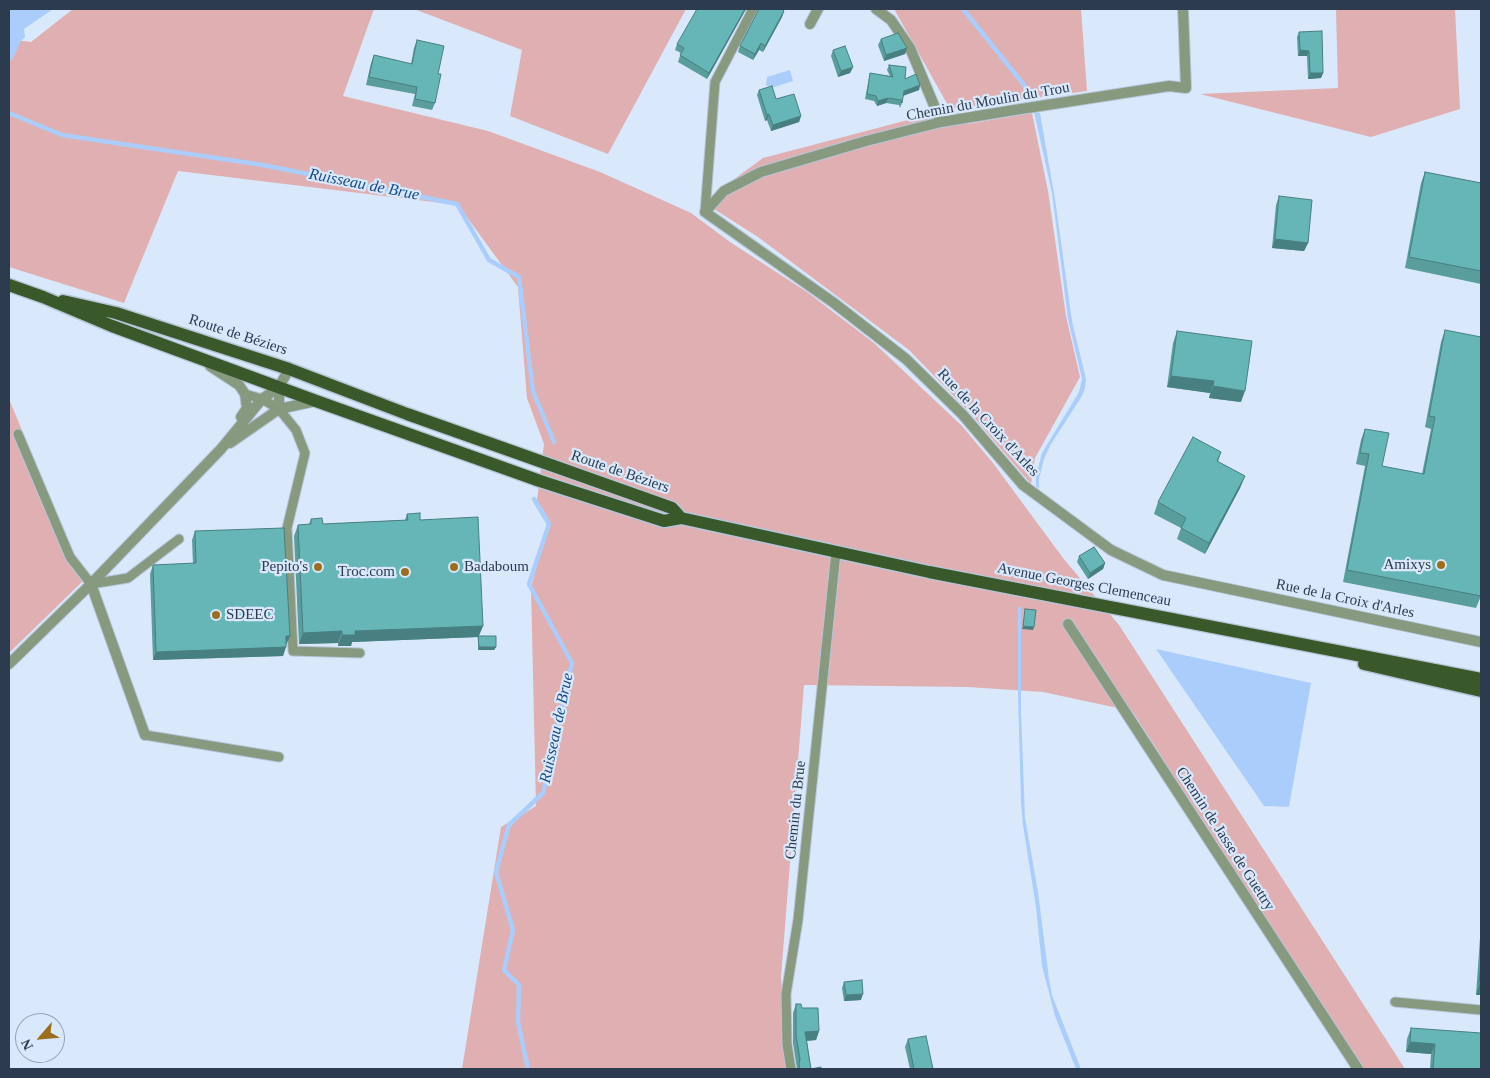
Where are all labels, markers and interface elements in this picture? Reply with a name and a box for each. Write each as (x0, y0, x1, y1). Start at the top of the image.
street label: Chemin du Moulin du Trou (905, 79, 1071, 125)
water label: Ruisseau de Brue (307, 165, 421, 205)
street label: Route de Béziers (186, 311, 290, 359)
street label: Rue de la Croix d'Arles (933, 365, 1043, 481)
street label: Route de Béziers (569, 447, 671, 497)
place label: Amixys (1383, 556, 1431, 574)
place label: Pepito's (261, 558, 308, 576)
place label: Badaboum (464, 558, 529, 576)
street label: Avenue Georges Clemenceau (995, 559, 1173, 611)
marker: Amixys (1435, 559, 1447, 571)
marker: Pepito's (312, 561, 324, 573)
marker: Badaboum (448, 561, 460, 573)
place label: Troc.com (338, 563, 395, 581)
marker: Troc.com (399, 566, 411, 578)
street label: Rue de la Croix d'Arles (1274, 576, 1416, 622)
place label: SDEEC (226, 606, 274, 624)
marker: SDEEC (210, 609, 222, 621)
water label: Ruisseau de Brue (536, 671, 578, 785)
street label: Chemin du Brue (782, 760, 810, 860)
street label: Chemin de Jasse de Guettry (1172, 764, 1278, 914)
north arrow (15, 1013, 65, 1063)
text: N (18, 1037, 36, 1052)

